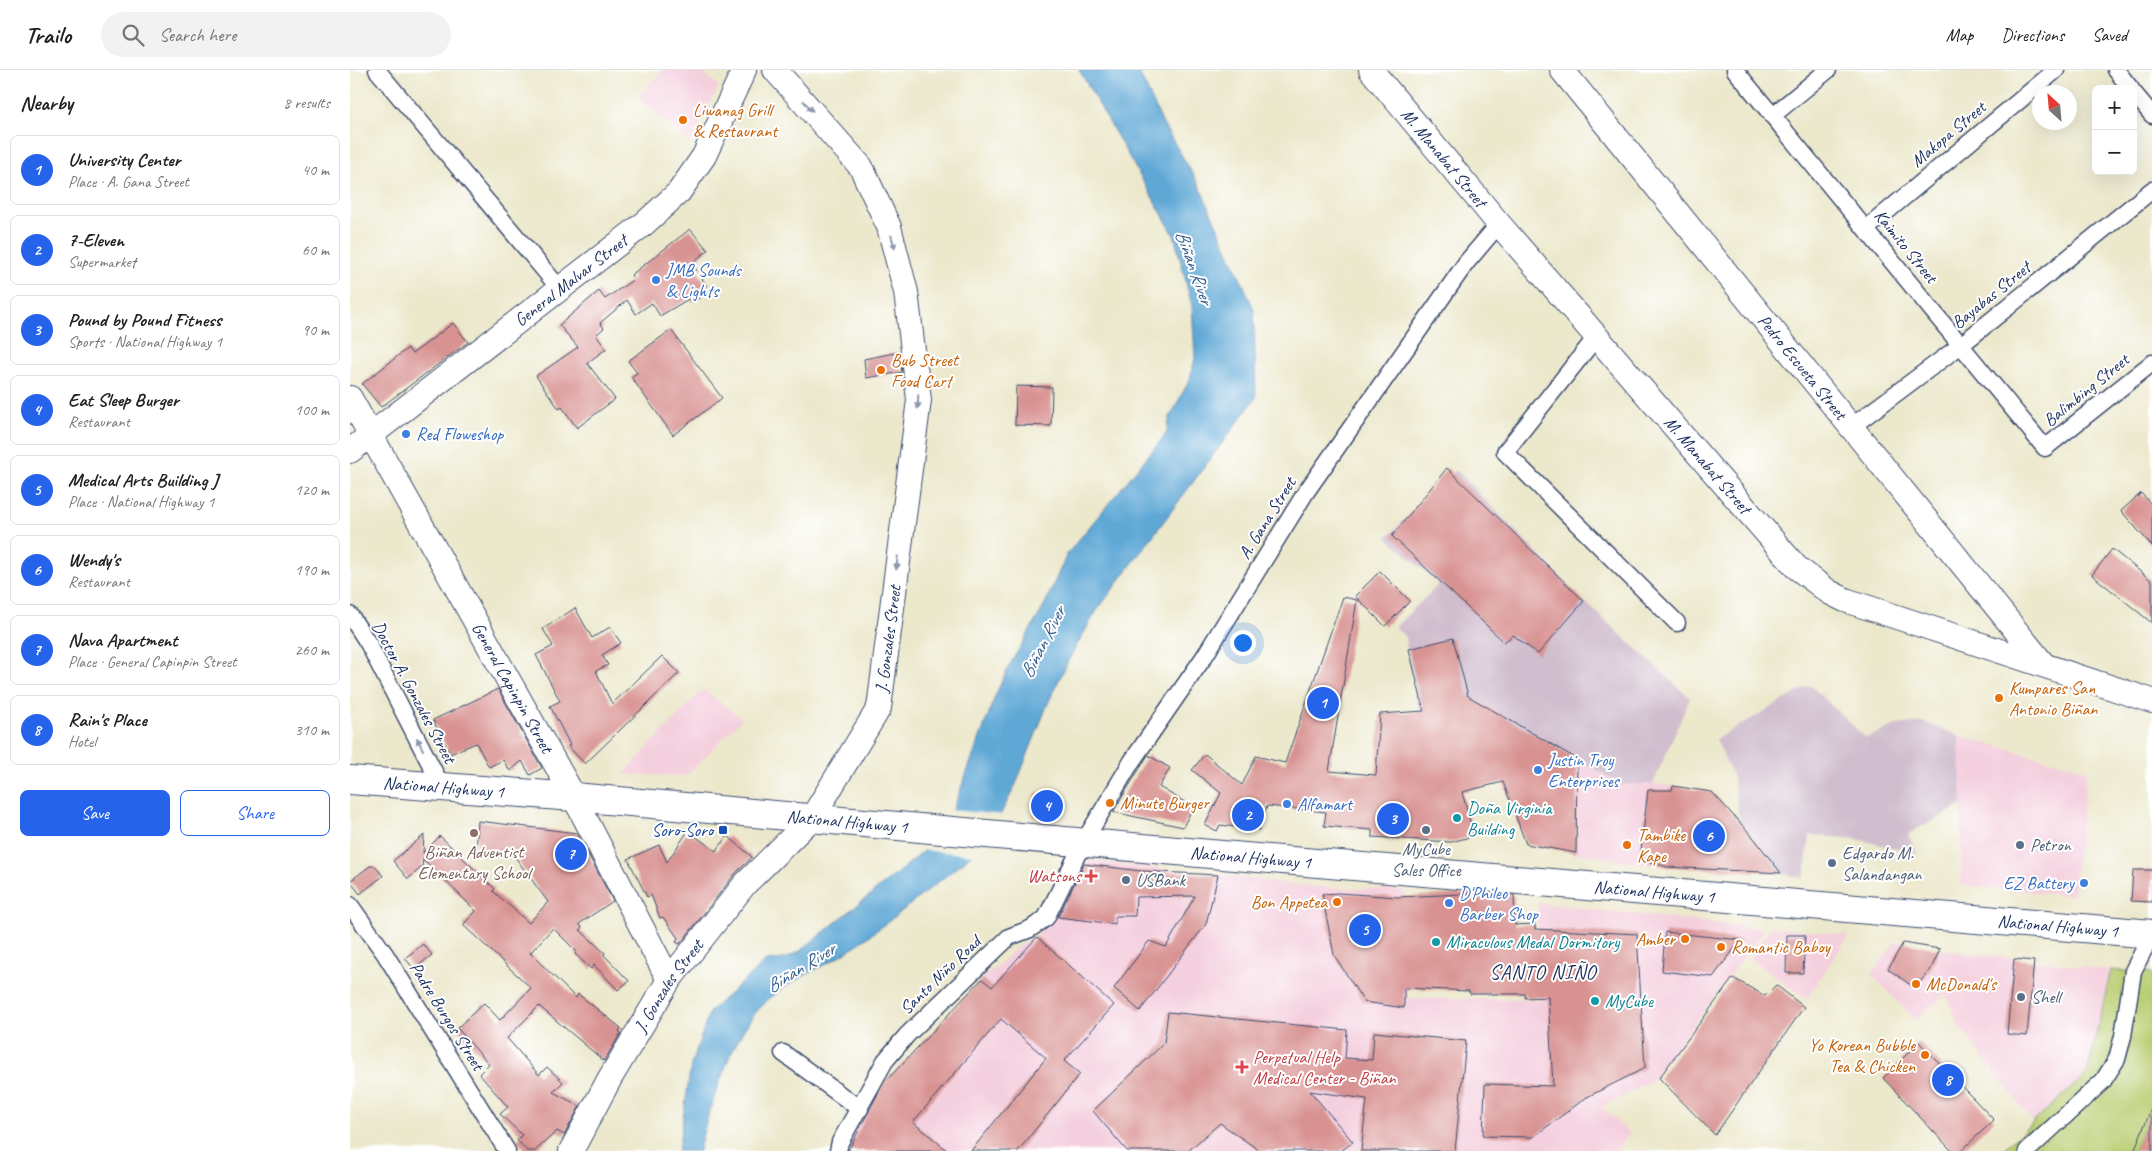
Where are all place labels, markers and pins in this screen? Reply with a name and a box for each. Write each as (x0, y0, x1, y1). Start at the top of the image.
place label: Liwanag Grill & Restaurant (693, 99, 779, 142)
marker: Liwanag Grill & Restaurant (677, 114, 689, 126)
place label: JMB Sounds & Lights (665, 259, 743, 302)
marker: JMB Sounds & Lights (650, 274, 662, 286)
place label: Bub Street Food Cart (891, 349, 960, 392)
marker: Bub Street Food Cart (875, 364, 887, 376)
place label: Red Floweshop (416, 423, 504, 445)
marker: Red Floweshop (400, 428, 412, 440)
place label: Kumpares San Antonio Biñan (2009, 677, 2098, 720)
pin: 1 (1307, 684, 1339, 722)
marker: Kumpares San Antonio Biñan (1993, 692, 2005, 704)
place label: Justin Troy Enterprises (1547, 749, 1621, 792)
marker: Justin Troy Enterprises (1532, 764, 1544, 776)
pin: 4 (1031, 787, 1063, 825)
place label: Minute Burger (1120, 792, 1210, 814)
place label: Alfamart (1297, 793, 1354, 815)
pin: 2 (1232, 796, 1264, 834)
marker: Minute Burger (1104, 797, 1116, 809)
place label: Doña Virginia Building (1467, 797, 1553, 840)
marker: Alfamart (1281, 798, 1293, 810)
pin: 3 (1377, 800, 1409, 838)
marker: Doña Virginia Building (1451, 812, 1463, 824)
pin: 6 (1693, 817, 1725, 855)
place label: Soro-Soro (652, 819, 715, 841)
marker: Soro-Soro (717, 824, 729, 836)
marker: MyCube Sales Office (1420, 824, 1432, 836)
place label: Tambike Kape (1637, 824, 1686, 867)
marker: Biñan Adventist Elementary School (468, 827, 480, 839)
place label: Petron (2030, 834, 2072, 856)
pin: 7 (555, 835, 587, 873)
place label: MyCube Sales Office (1391, 838, 1462, 881)
marker: Tambike Kape (1621, 839, 1633, 851)
marker: Petron (2014, 839, 2026, 851)
place label: Biñan Adventist Elementary School (418, 841, 533, 884)
place label: Edgardo M. Salandangan (1842, 842, 1923, 885)
marker: Edgardo M. Salandangan (1826, 857, 1838, 869)
place label: Watsons (1027, 865, 1083, 887)
place label: USBank (1136, 869, 1187, 891)
marker: Watsons (1085, 870, 1097, 882)
place label: EZ Battery (2004, 872, 2076, 894)
marker: USBank (1120, 874, 1132, 886)
marker: EZ Battery (2078, 877, 2090, 889)
place label: D'Phileo Barber Shop (1459, 882, 1539, 925)
place label: Bon Appetea (1251, 891, 1328, 913)
marker: Bon Appetea (1331, 896, 1343, 908)
marker: D'Phileo Barber Shop (1443, 897, 1455, 909)
pin: 5 (1349, 911, 1381, 949)
place label: Amber (1636, 928, 1677, 950)
place label: Miraculous Medal Dormitory (1446, 931, 1621, 953)
marker: Amber (1679, 933, 1691, 945)
marker: Miraculous Medal Dormitory (1430, 936, 1442, 948)
place label: Romantic Baboy (1731, 936, 1832, 958)
marker: Romantic Baboy (1715, 941, 1727, 953)
place label: McDonald's (1926, 973, 1998, 995)
marker: McDonald's (1910, 978, 1922, 990)
place label: Shell (2031, 986, 2063, 1008)
place label: MyCube (1605, 990, 1654, 1012)
marker: Shell (2015, 991, 2027, 1003)
marker: MyCube (1589, 995, 1601, 1007)
place label: Yo Korean Bubble Tea & Chicken (1809, 1034, 1916, 1077)
place label: Perpetual Help Medical Center - Biñan (1253, 1046, 1397, 1089)
marker: Yo Korean Bubble Tea & Chicken (1919, 1049, 1931, 1061)
marker: Perpetual Help Medical Center - Biñan (1235, 1060, 1249, 1074)
pin: 8 (1932, 1061, 1964, 1099)

